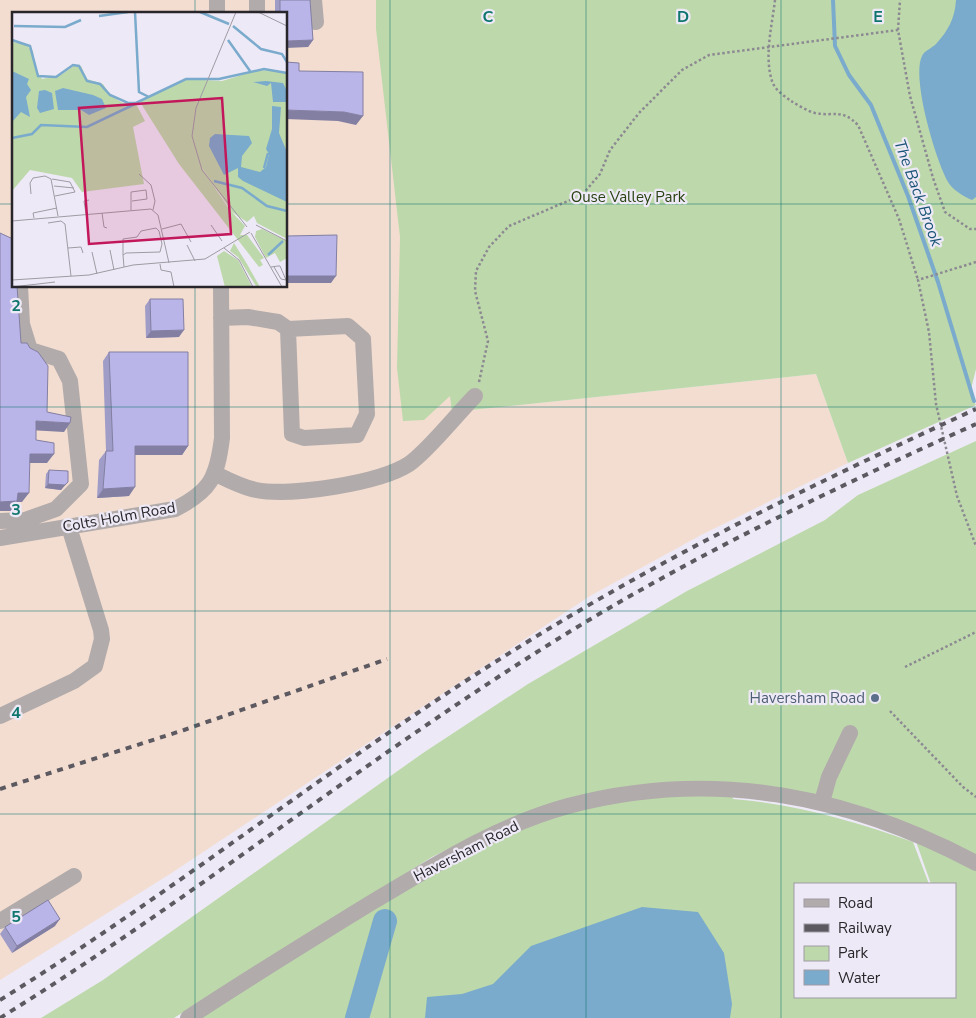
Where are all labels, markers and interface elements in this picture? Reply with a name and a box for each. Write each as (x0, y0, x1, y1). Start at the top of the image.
text: C (483, 6, 494, 28)
text: D (677, 6, 689, 28)
text: E (873, 6, 883, 28)
inset map (12, 12, 288, 288)
water label: The Back Brook (888, 136, 948, 251)
park label: Ouse Valley Park (571, 187, 686, 207)
text: 2 (11, 295, 21, 317)
street label: Colts Holm Road (61, 497, 177, 537)
text: 3 (11, 499, 21, 521)
place label: Haversham Road (750, 688, 865, 708)
marker: Haversham Road (869, 692, 881, 704)
text: 4 (11, 702, 21, 724)
street label: Haversham Road (410, 816, 522, 886)
legend (794, 883, 956, 998)
text: Road (838, 893, 873, 913)
text: 5 (11, 906, 21, 928)
text: Railway (838, 918, 892, 938)
text: Park (838, 943, 868, 963)
text: Water (838, 968, 881, 988)

